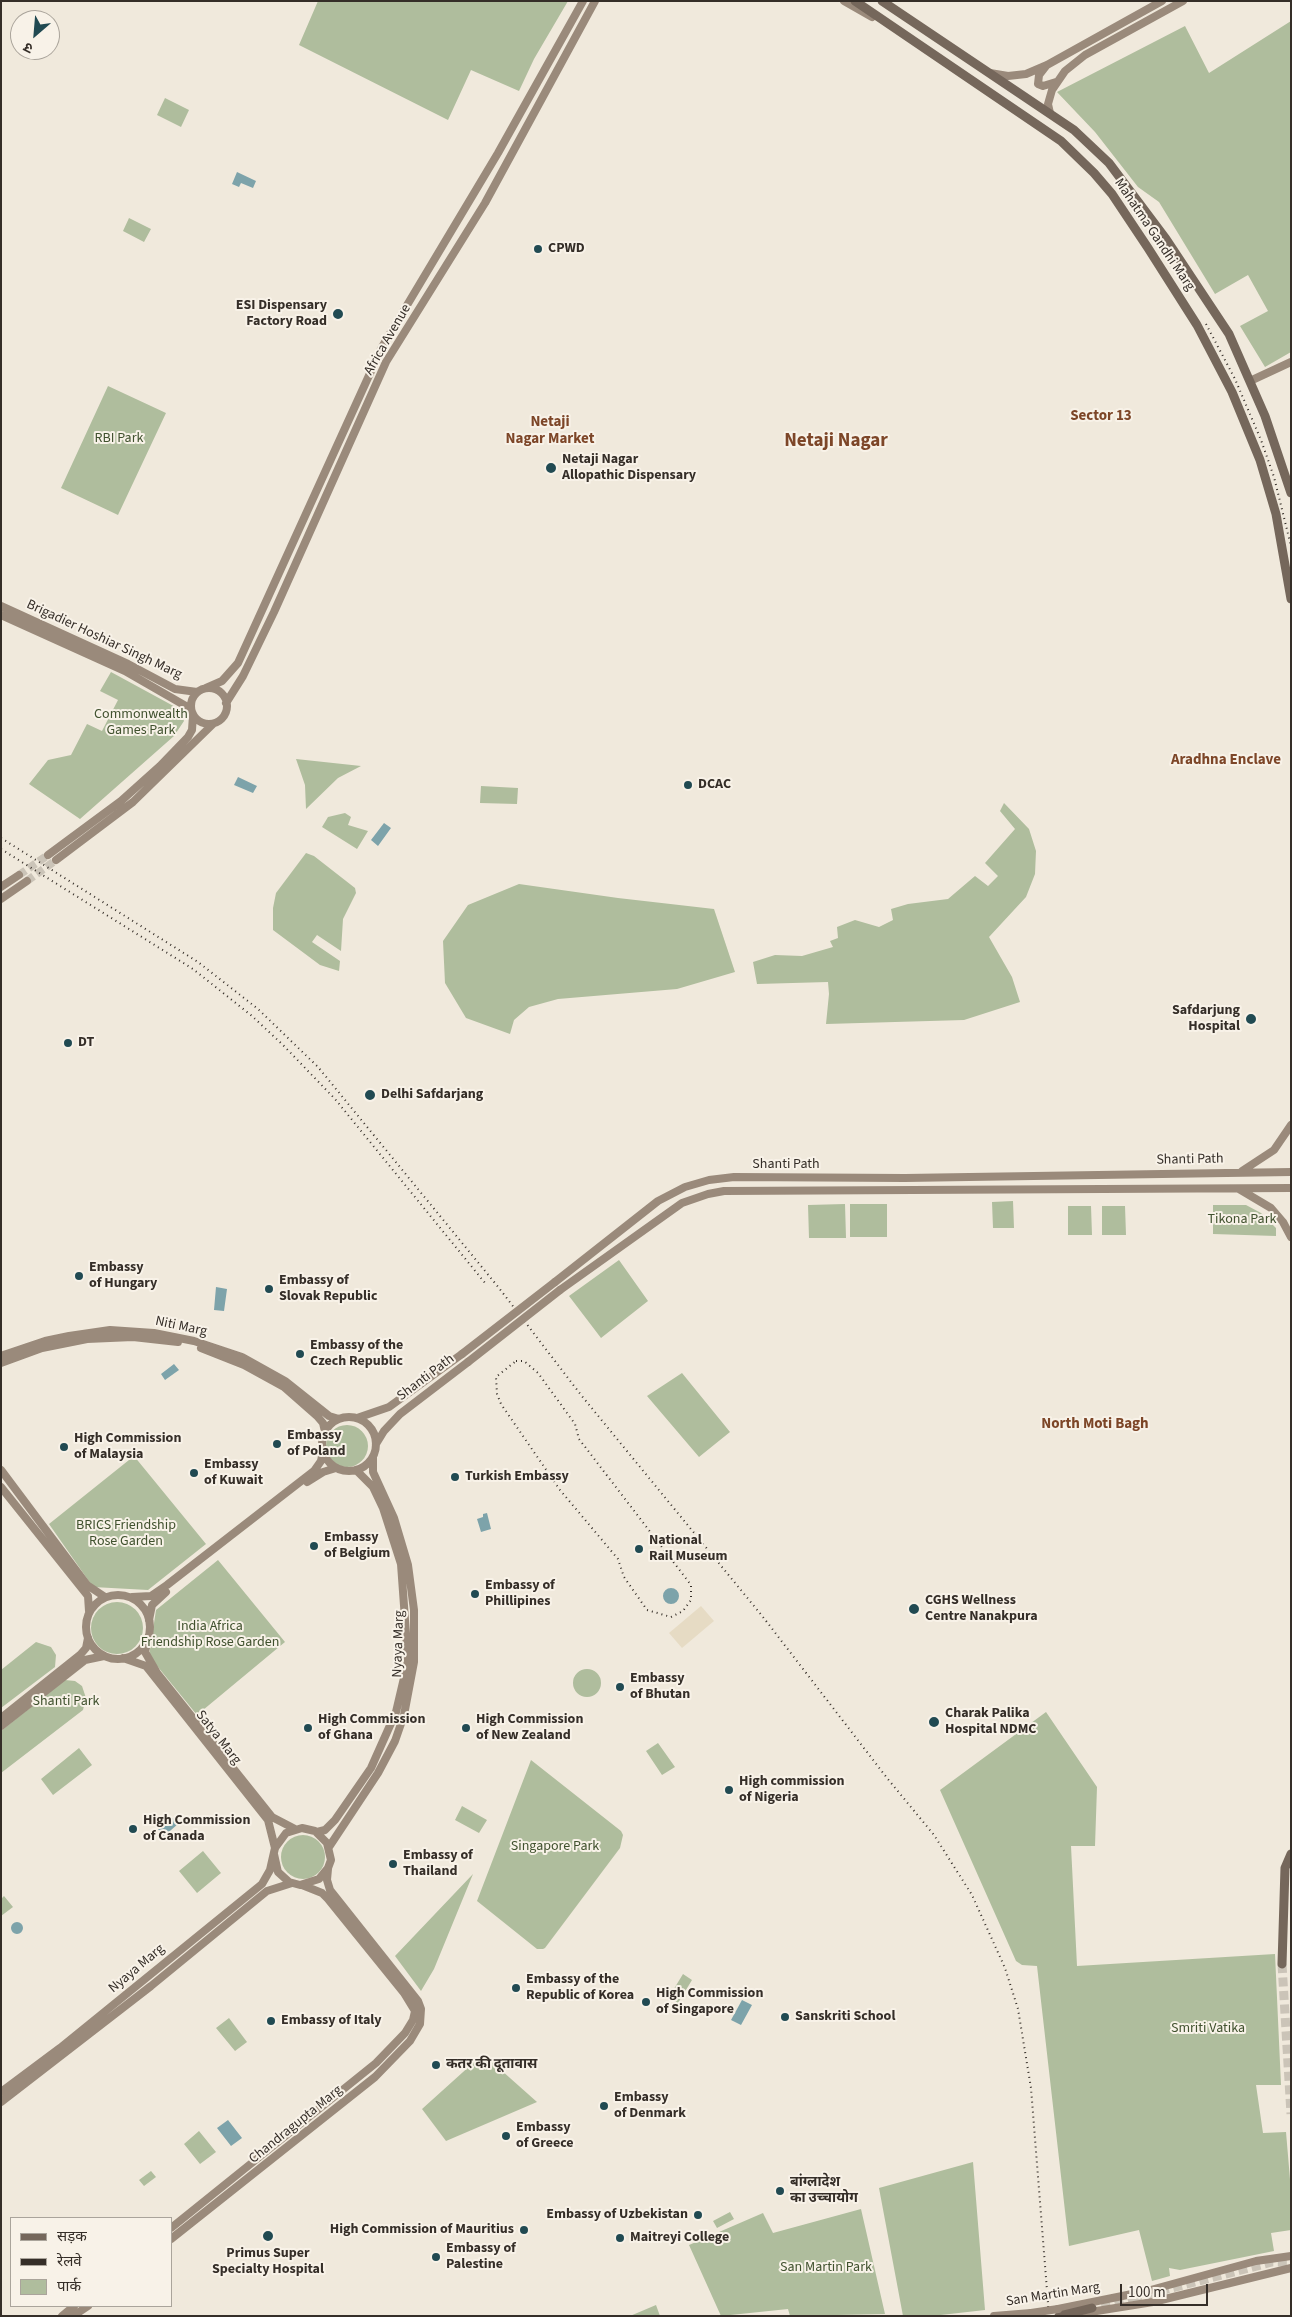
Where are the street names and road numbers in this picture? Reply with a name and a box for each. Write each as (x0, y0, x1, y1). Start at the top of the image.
street label: Mahatma Gandhi Marg (1110, 176, 1198, 294)
street label: Africa Avenue (361, 302, 415, 378)
street label: Brigadier Hoshiar Singh Marg (24, 597, 184, 683)
street label: Shanti Path (1156, 1151, 1224, 1169)
street label: Shanti Path (752, 1157, 820, 1173)
street label: Niti Marg (154, 1313, 208, 1341)
street label: Shanti Path (394, 1351, 458, 1405)
street label: Nyaya Marg (389, 1610, 409, 1678)
street label: Satya Marg (192, 1708, 244, 1768)
street label: Nyaya Marg (106, 1941, 168, 1997)
street label: Chandragupta Marg (246, 2082, 346, 2168)
street label: San Martin Marg (1005, 2279, 1101, 2311)

